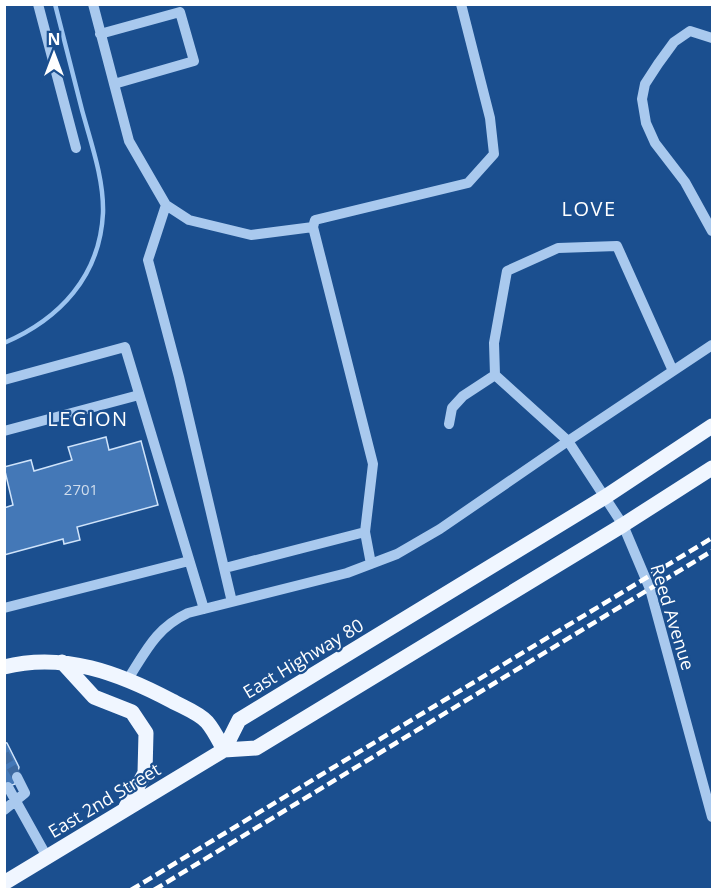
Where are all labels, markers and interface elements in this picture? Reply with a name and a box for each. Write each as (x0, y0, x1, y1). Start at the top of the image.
north arrow (24, 24, 84, 84)
text: N (47, 28, 61, 50)
district label: LOVE (561, 195, 617, 222)
district label: LEGION (47, 405, 129, 432)
house number: 2701 (64, 479, 98, 499)
street label: Reed Avenue (645, 561, 701, 673)
street label: East Highway 80 (238, 613, 368, 703)
street label: East 2nd Street (43, 757, 165, 843)

